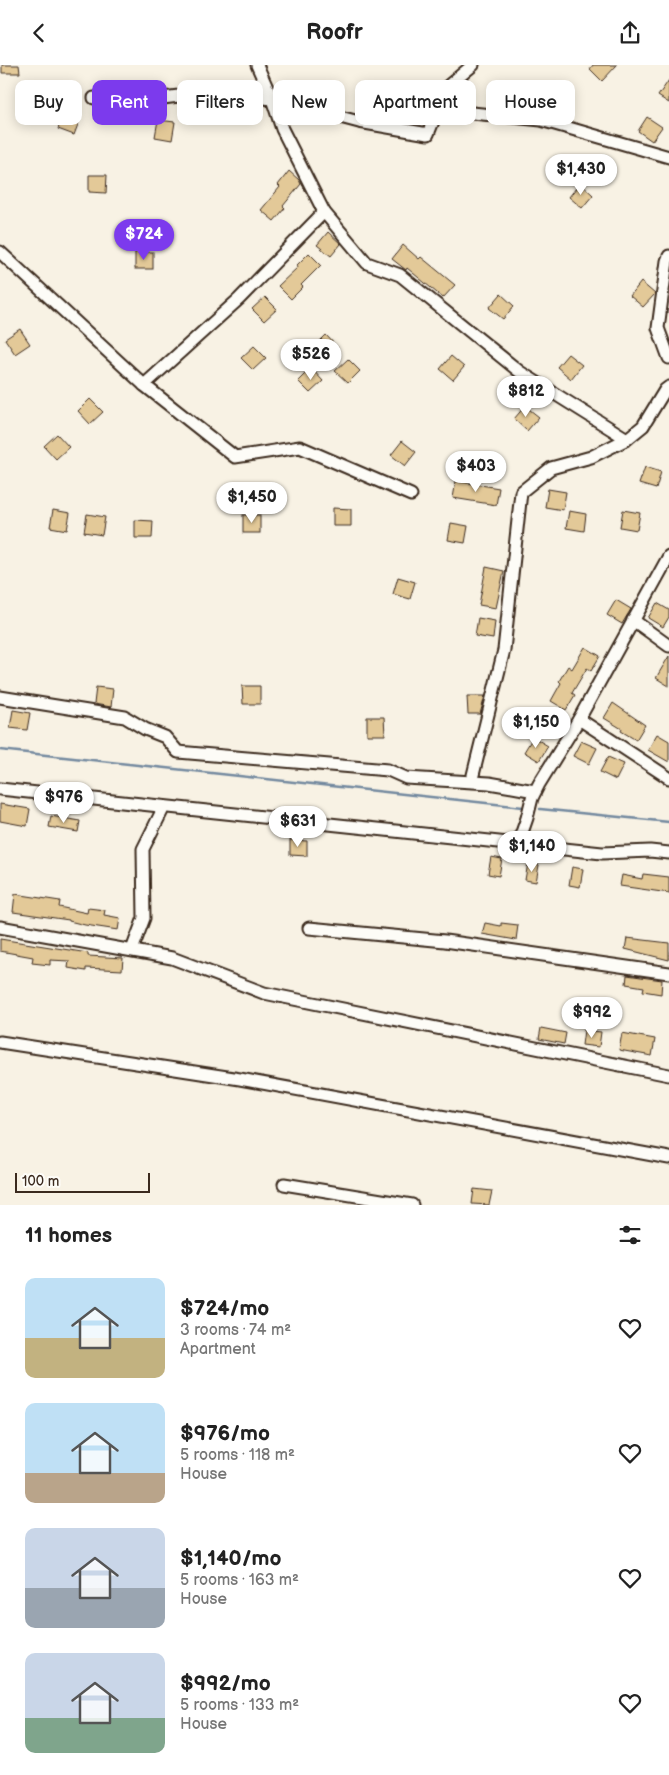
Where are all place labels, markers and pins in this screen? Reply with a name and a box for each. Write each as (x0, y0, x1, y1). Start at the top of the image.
pin: $1,430 (540, 153, 622, 196)
pin: $724 (114, 219, 174, 261)
pin: $526 (281, 339, 341, 381)
pin: $812 (496, 375, 556, 418)
pin: $403 (446, 451, 506, 493)
pin: $1,450 (211, 481, 293, 524)
pin: $1,150 (495, 707, 577, 749)
pin: $976 (34, 781, 94, 824)
pin: $631 (268, 805, 328, 848)
pin: $1,140 (491, 831, 573, 873)
pin: $992 (562, 997, 622, 1039)

